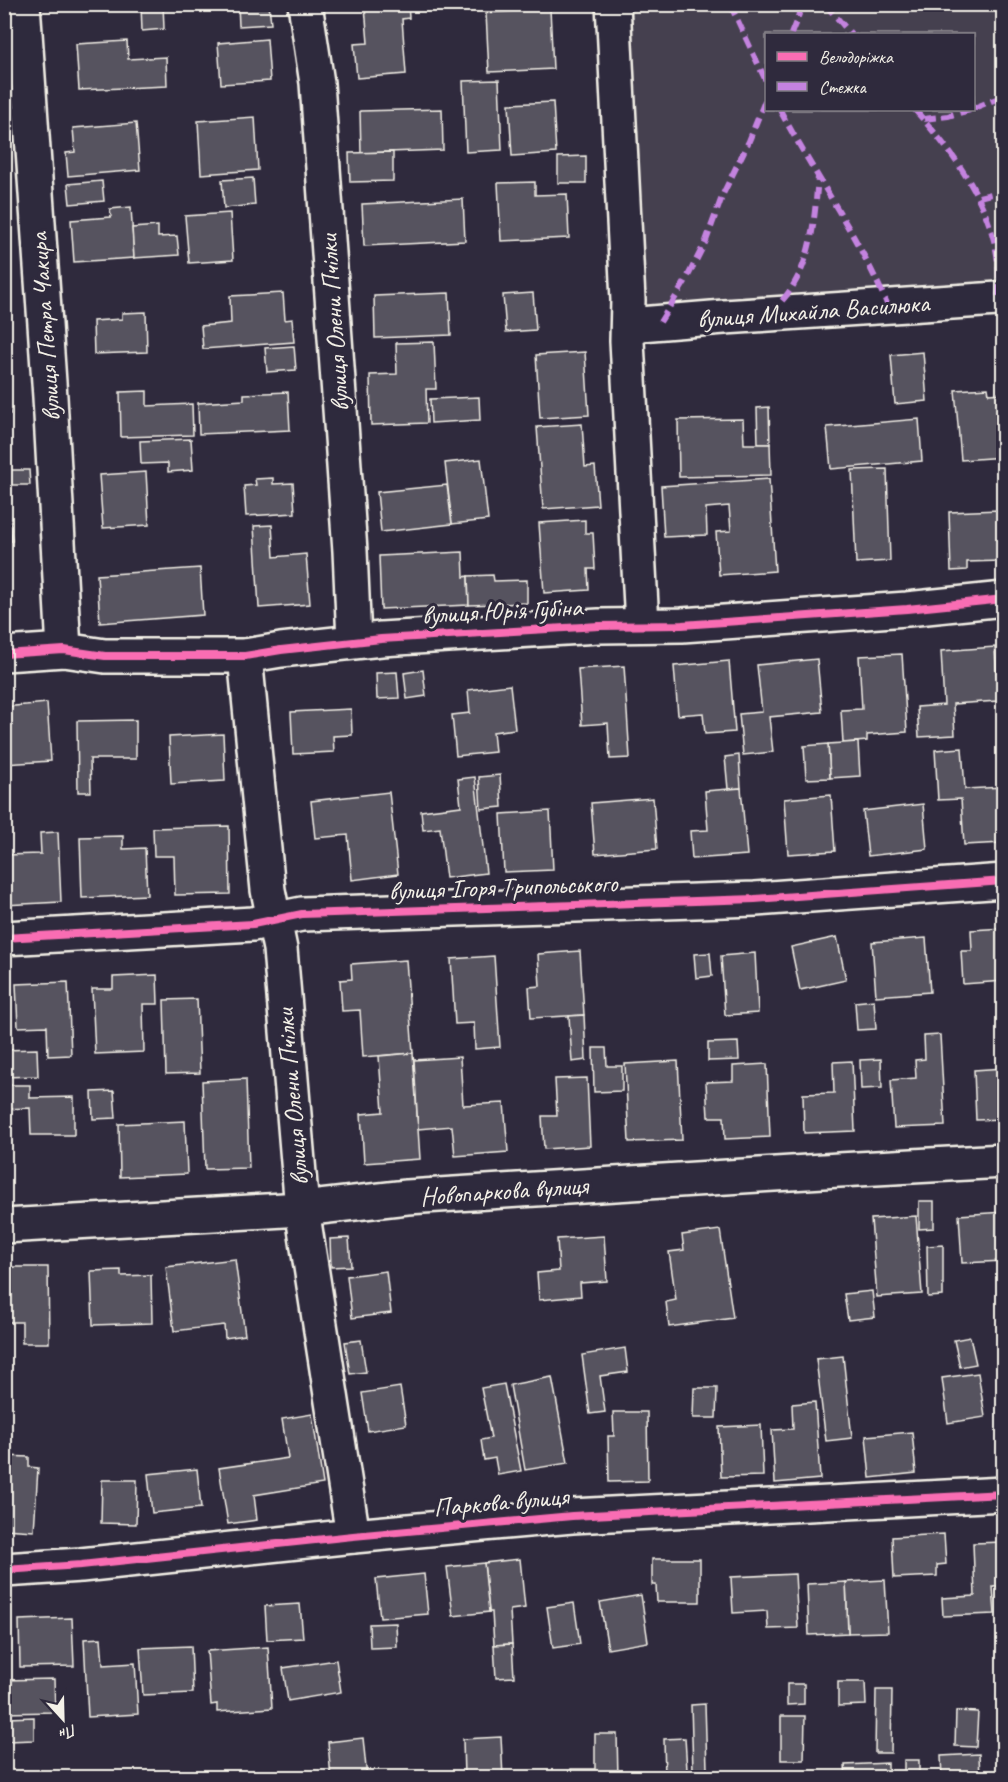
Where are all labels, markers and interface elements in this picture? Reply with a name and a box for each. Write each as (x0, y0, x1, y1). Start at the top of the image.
legend (765, 33, 975, 111)
text: Велодоріжка (819, 46, 894, 68)
text: Стежка (819, 76, 867, 98)
street label: вулиця Петра Чакира (22, 230, 68, 422)
street label: вулиця Олени Пчілки (311, 232, 357, 413)
street label: вулиця Михайла Василюка (696, 286, 932, 336)
street label: вулиця Юрія Губіна (421, 590, 585, 632)
street label: вулиця Ігоря Трипольського (388, 866, 620, 907)
street label: вулиця Олени Пчілки (268, 1006, 316, 1187)
street label: Новопаркова вулиця (419, 1169, 591, 1213)
street label: Паркова вулиця (432, 1479, 572, 1524)
north arrow (33, 1689, 93, 1749)
text: Пн (56, 1720, 80, 1745)

